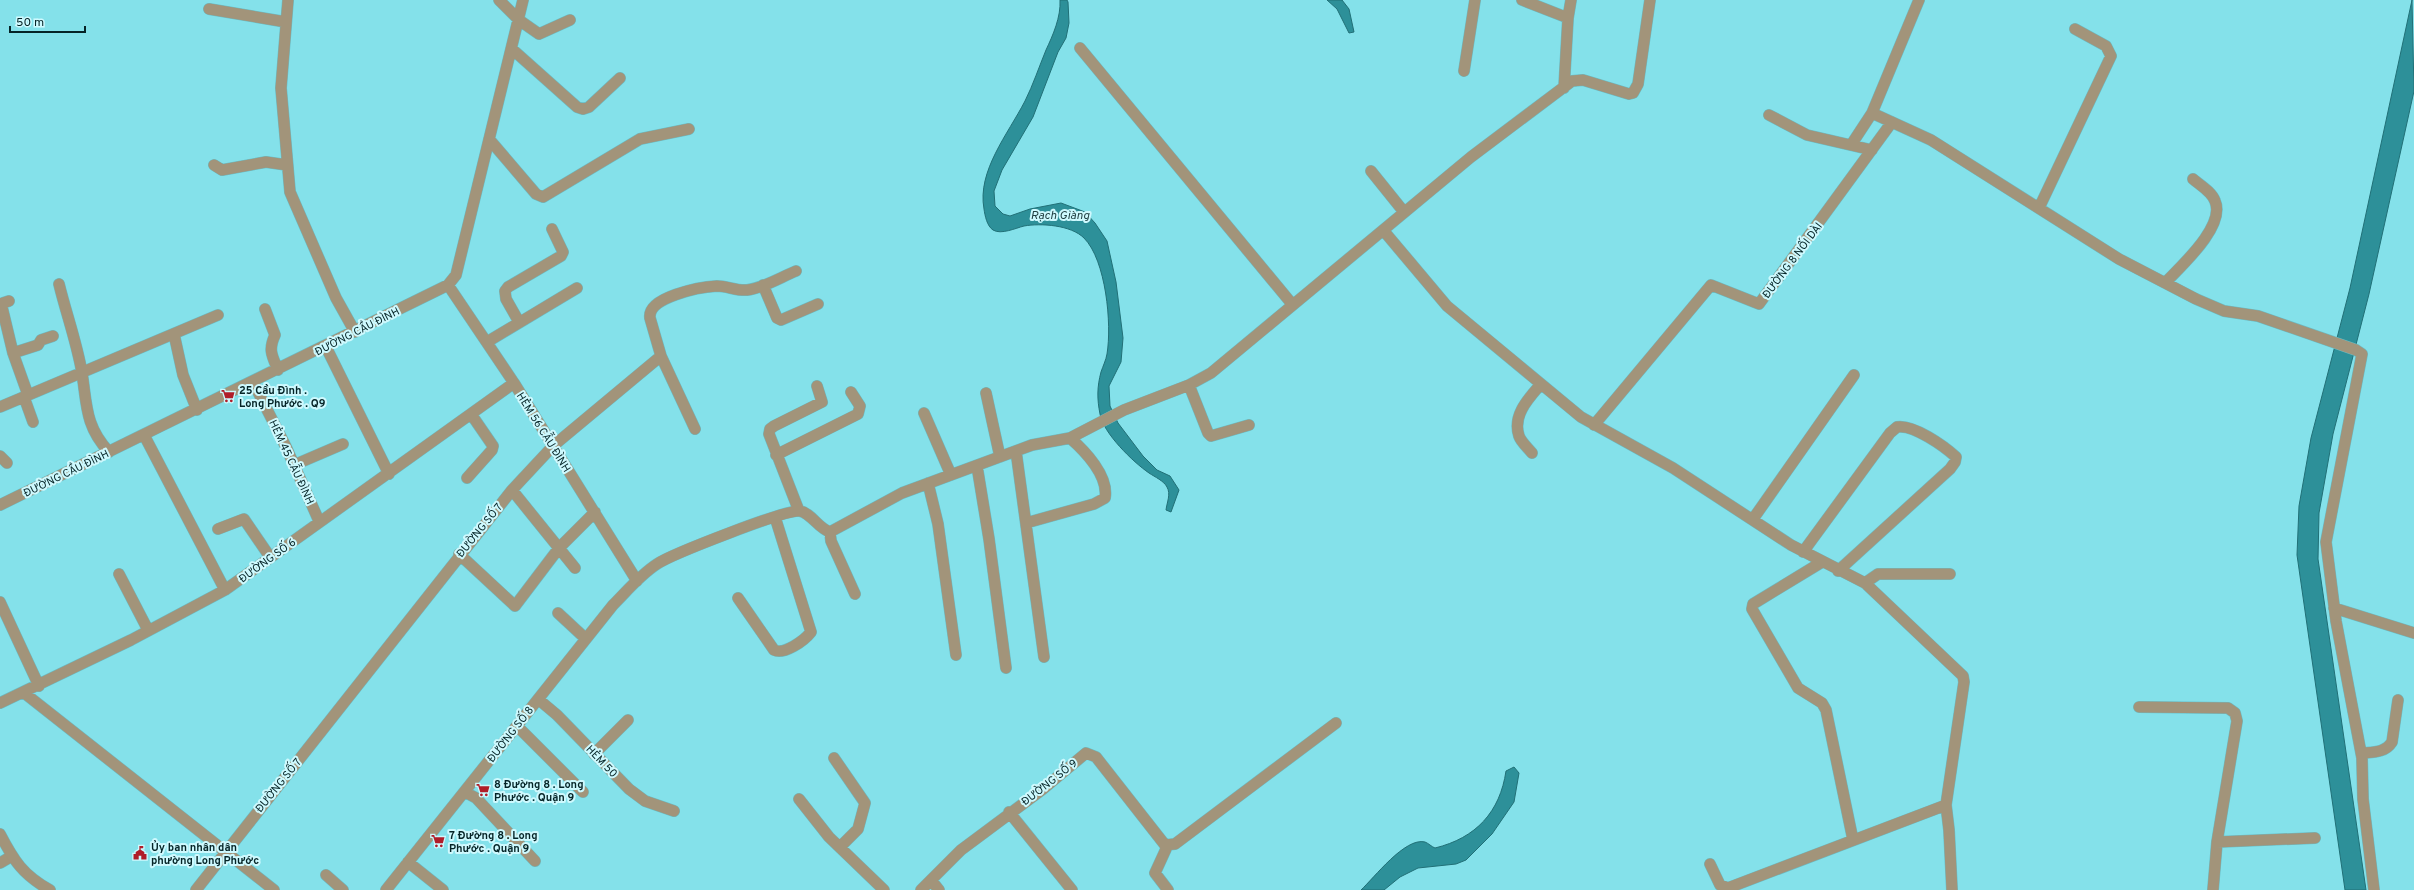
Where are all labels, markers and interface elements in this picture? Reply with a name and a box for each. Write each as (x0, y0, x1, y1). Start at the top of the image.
scale bar (10, 8, 85, 34)
text: 50 m (16, 15, 44, 31)
water label: Rạch Giàng (1031, 208, 1090, 224)
street label: ĐƯỜNG 8 NỐI DÀI (1757, 218, 1826, 301)
street label: ĐƯỜNG CẦU ĐÌNH (312, 303, 402, 359)
place label: 25 Cầu Đình . Long Phước . Q9 (239, 384, 326, 411)
supermarket icon: 25 Cầu Đình . Long Phước . Q9 (220, 388, 236, 404)
street label: HẺM 56 CẪU ĐÌNH (513, 388, 576, 475)
street label: HẺM 45 CẪU ĐÌNH (265, 417, 320, 507)
street label: ĐƯỜNG CẦU ĐÌNH (21, 445, 111, 501)
street label: ĐƯỜNG SỐ 7 (451, 499, 506, 561)
street label: ĐƯỜNG SỐ 6 (235, 533, 299, 586)
street label: ĐƯỜNG SỐ 8 (482, 702, 537, 765)
street label: HẺM 50 (583, 742, 621, 781)
street label: ĐƯỜNG SỐ 7 (250, 754, 305, 816)
street label: ĐƯỜNG SỐ 9 (1017, 754, 1080, 809)
place label: 8 Đường 8 . Long Phước . Quận 9 (494, 778, 584, 805)
supermarket icon: 8 Đường 8 . Long Phước . Quận 9 (475, 782, 491, 798)
place label: 7 Đường 8 . Long Phước . Quận 9 (449, 829, 538, 856)
supermarket icon: 7 Đường 8 . Long Phước . Quận 9 (430, 833, 446, 849)
place label: Ủy ban nhân dân phường Long Phước (151, 840, 259, 868)
public building icon: Ủy ban nhân dân phường Long Phước (132, 845, 148, 861)

